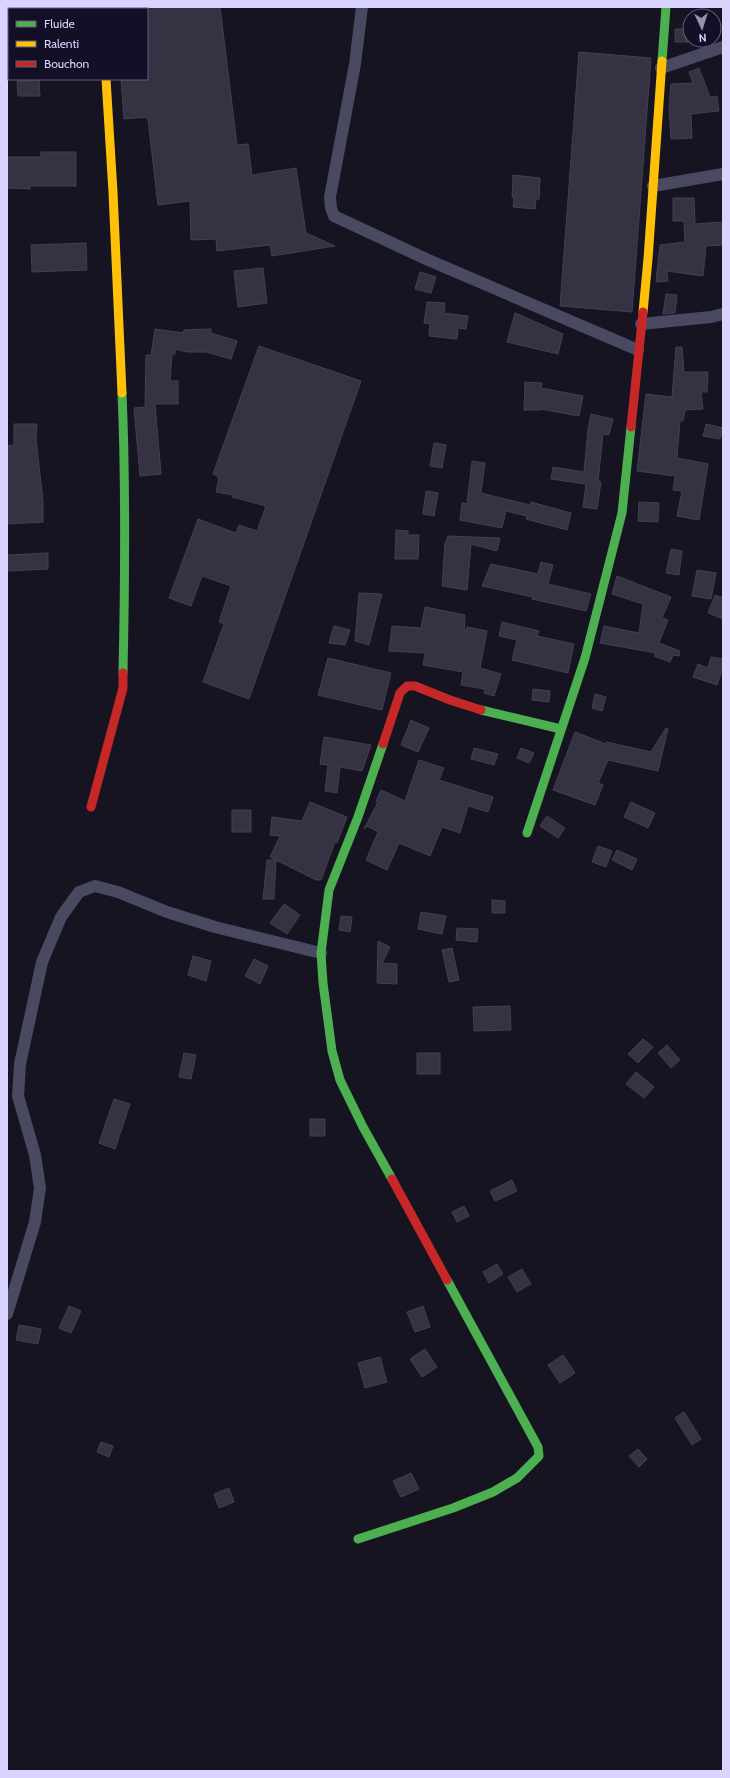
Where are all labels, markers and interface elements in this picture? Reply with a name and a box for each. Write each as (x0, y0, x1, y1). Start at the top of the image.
legend (8, 8, 148, 80)
north arrow (682, 8, 722, 48)
text: Fluide (44, 16, 75, 31)
text: N (698, 31, 707, 45)
text: Ralenti (44, 36, 79, 51)
text: Bouchon (44, 56, 90, 71)

